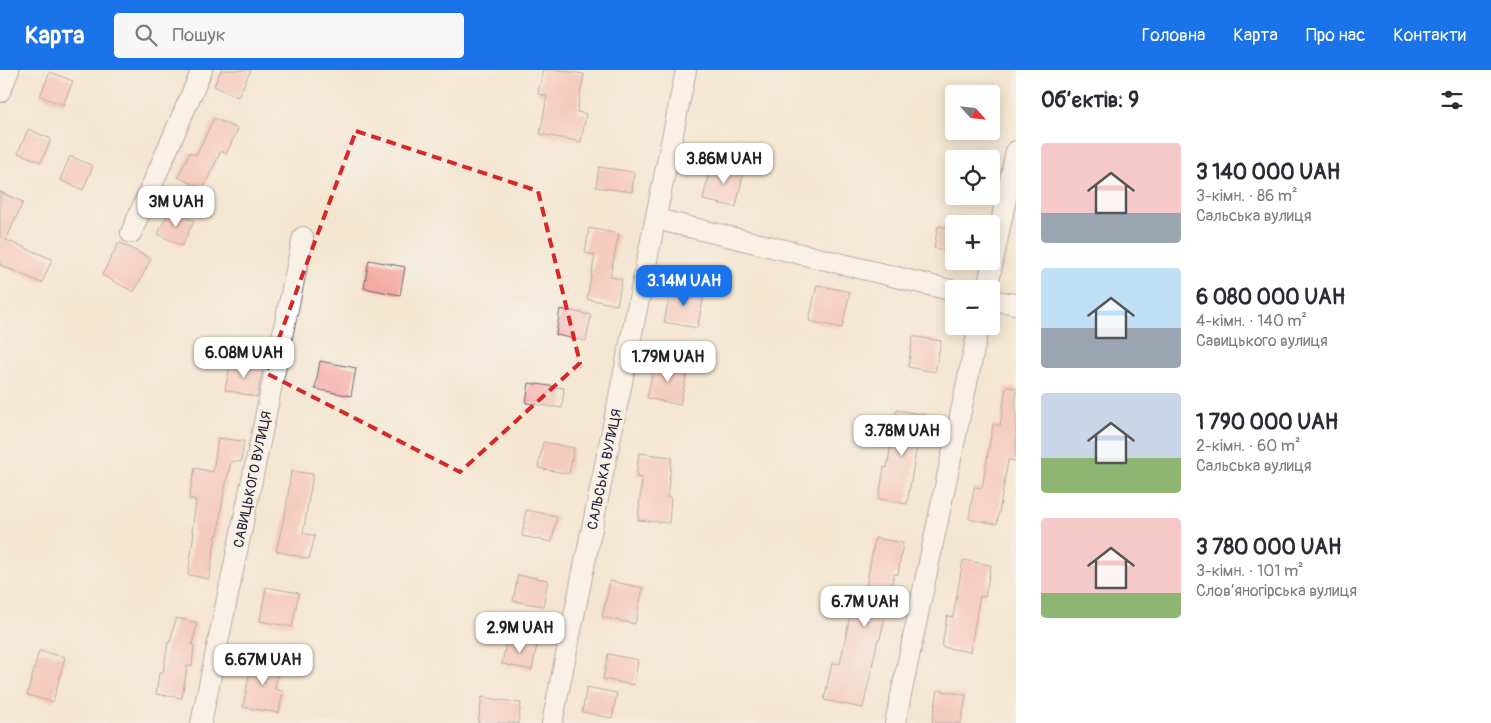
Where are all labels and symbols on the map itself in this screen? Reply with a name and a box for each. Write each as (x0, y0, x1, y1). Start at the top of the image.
north arrow (945, 85, 1000, 140)
pin: 3.86M UAH (667, 142, 781, 185)
pin: 3M UAH (135, 186, 217, 228)
pin: 3.14M UAH (627, 264, 741, 307)
pin: 6.08M UAH (187, 336, 301, 379)
pin: 1.79M UAH (611, 340, 725, 383)
street label: САЛЬСЬКА ВУЛИЦЯ (584, 407, 625, 531)
street label: САВИЦЬКОГО ВУЛИЦЯ (230, 410, 275, 549)
pin: 3.78M UAH (845, 414, 959, 457)
pin: 6.7M UAH (813, 586, 917, 628)
pin: 2.9M UAH (468, 612, 572, 654)
pin: 6.67M UAH (206, 644, 320, 686)

